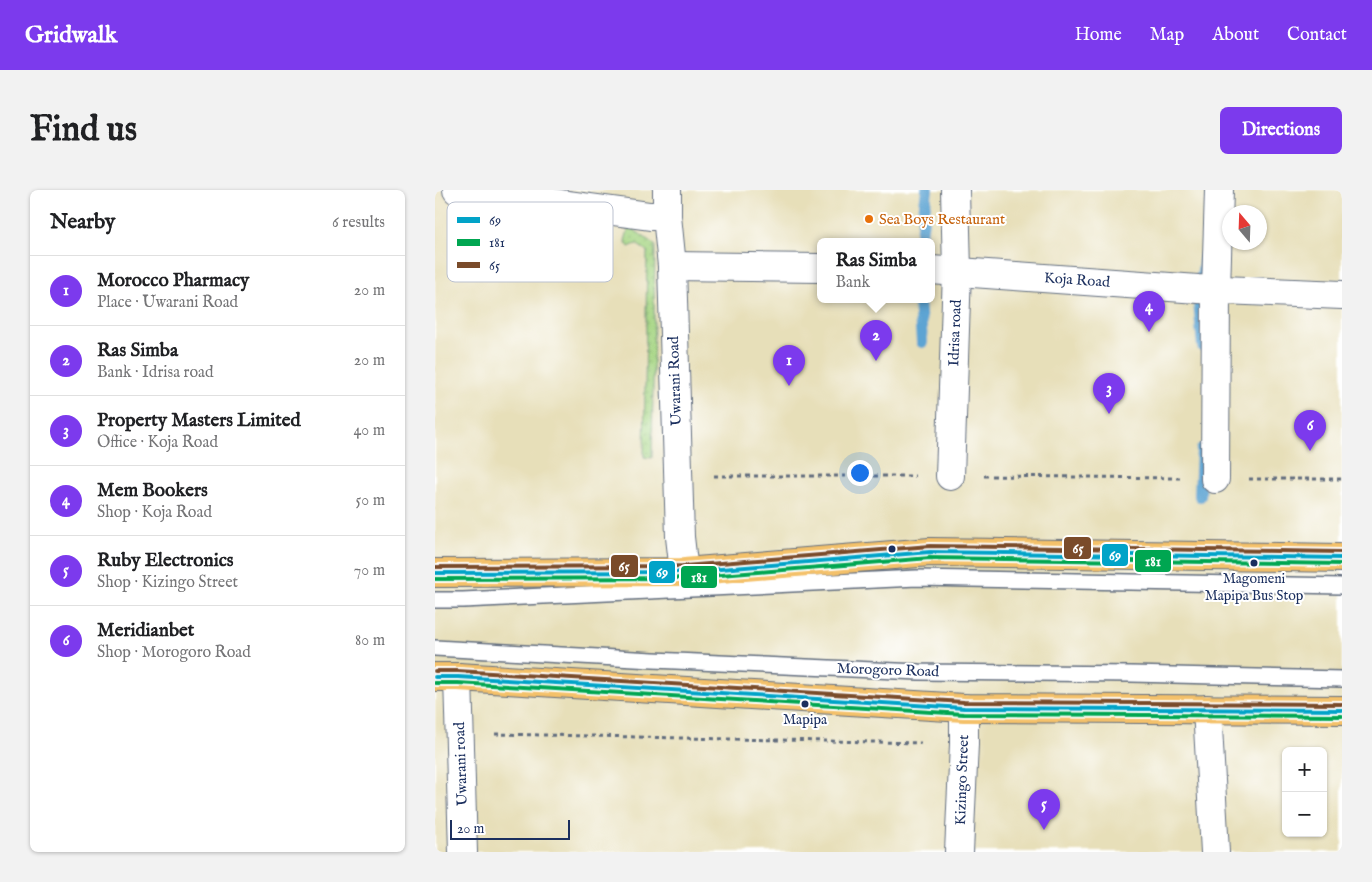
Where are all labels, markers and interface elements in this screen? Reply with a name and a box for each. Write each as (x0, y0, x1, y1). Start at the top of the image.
text: Gridwalk (25, 20, 117, 51)
text: Home (1075, 24, 1122, 47)
text: Map (1150, 24, 1184, 47)
text: About (1212, 24, 1259, 47)
text: Contact (1287, 24, 1347, 47)
button: Directions (1220, 107, 1342, 154)
text: Find us (30, 108, 137, 153)
legend (447, 202, 613, 282)
north arrow (1222, 205, 1267, 250)
text: Nearby (50, 209, 115, 236)
place label: Sea Boys Restaurant (879, 210, 1005, 229)
text: 69 (489, 212, 501, 230)
text: 6 results (332, 213, 385, 233)
marker: Sea Boys Restaurant (863, 213, 875, 225)
text: 181 (489, 234, 505, 252)
popup (817, 238, 935, 303)
text: Ras Simba (835, 249, 917, 273)
text: 65 (489, 257, 500, 275)
street label: Koja Road (1043, 268, 1112, 292)
text: Morocco Pharmacy (97, 269, 249, 293)
text: Bank (835, 273, 870, 293)
text: 1 (63, 281, 69, 301)
text: 20 m (354, 281, 385, 301)
pin: 4 (1133, 291, 1165, 332)
text: Place · Uwarani Road (97, 293, 238, 313)
street label: Idrisa road (944, 298, 966, 367)
pin: 2 (860, 320, 892, 361)
street label: Uwarani Road (664, 335, 686, 426)
text: Ras Simba (97, 339, 178, 363)
pin: 1 (773, 345, 805, 386)
text: 2 (62, 351, 70, 371)
text: 20 m (354, 351, 385, 371)
text: Bank · Idrisa road (97, 363, 214, 383)
pin: 3 (1093, 373, 1125, 414)
text: Property Masters Limited (97, 409, 301, 433)
pin: 6 (1294, 410, 1326, 451)
text: 3 (63, 421, 69, 441)
text: 40 m (353, 421, 385, 441)
text: Office · Koja Road (97, 433, 218, 453)
your location (847, 460, 873, 486)
text: Mem Bookers (97, 479, 208, 503)
text: 4 (62, 491, 70, 511)
text: 50 m (356, 491, 385, 511)
text: Shop · Koja Road (97, 503, 212, 523)
line badge: 65 (1063, 536, 1092, 560)
text: 65 (1073, 540, 1083, 558)
line badge: 69 (1101, 543, 1129, 567)
unlabelled marker (887, 544, 897, 554)
text: 69 (1109, 547, 1121, 565)
text: Ruby Electronics (97, 549, 233, 573)
line badge: 181 (1134, 549, 1172, 573)
text: 181 (1145, 553, 1161, 571)
line badge: 65 (610, 554, 639, 578)
text: 65 (619, 558, 629, 576)
marker: Magomeni Mapipa Bus Stop (1249, 558, 1259, 568)
line badge: 69 (648, 560, 676, 584)
text: 5 (63, 561, 69, 581)
text: 70 m (354, 561, 385, 581)
text: 69 (656, 564, 668, 582)
line badge: 181 (680, 565, 718, 589)
text: 181 (691, 569, 707, 587)
place label: Magomeni Mapipa Bus Stop (1205, 570, 1304, 605)
text: Shop · Kizingo Street (97, 573, 238, 593)
text: Meridianbet (97, 619, 194, 643)
text: 6 (63, 631, 69, 651)
text: 80 m (355, 631, 385, 651)
text: Shop · Morogoro Road (97, 643, 251, 663)
street label: Morogoro Road (836, 659, 941, 681)
marker: Mapipa (800, 699, 810, 709)
place label: Mapipa (783, 711, 828, 729)
street label: Uwarani road (450, 721, 472, 806)
street label: Kizingo Street (951, 734, 973, 826)
map controls (1282, 747, 1327, 837)
button: + (1282, 747, 1327, 792)
pin: 5 (1028, 789, 1060, 830)
button: − (1282, 792, 1327, 837)
scale bar (450, 817, 570, 840)
text: 20 m (457, 820, 484, 838)

